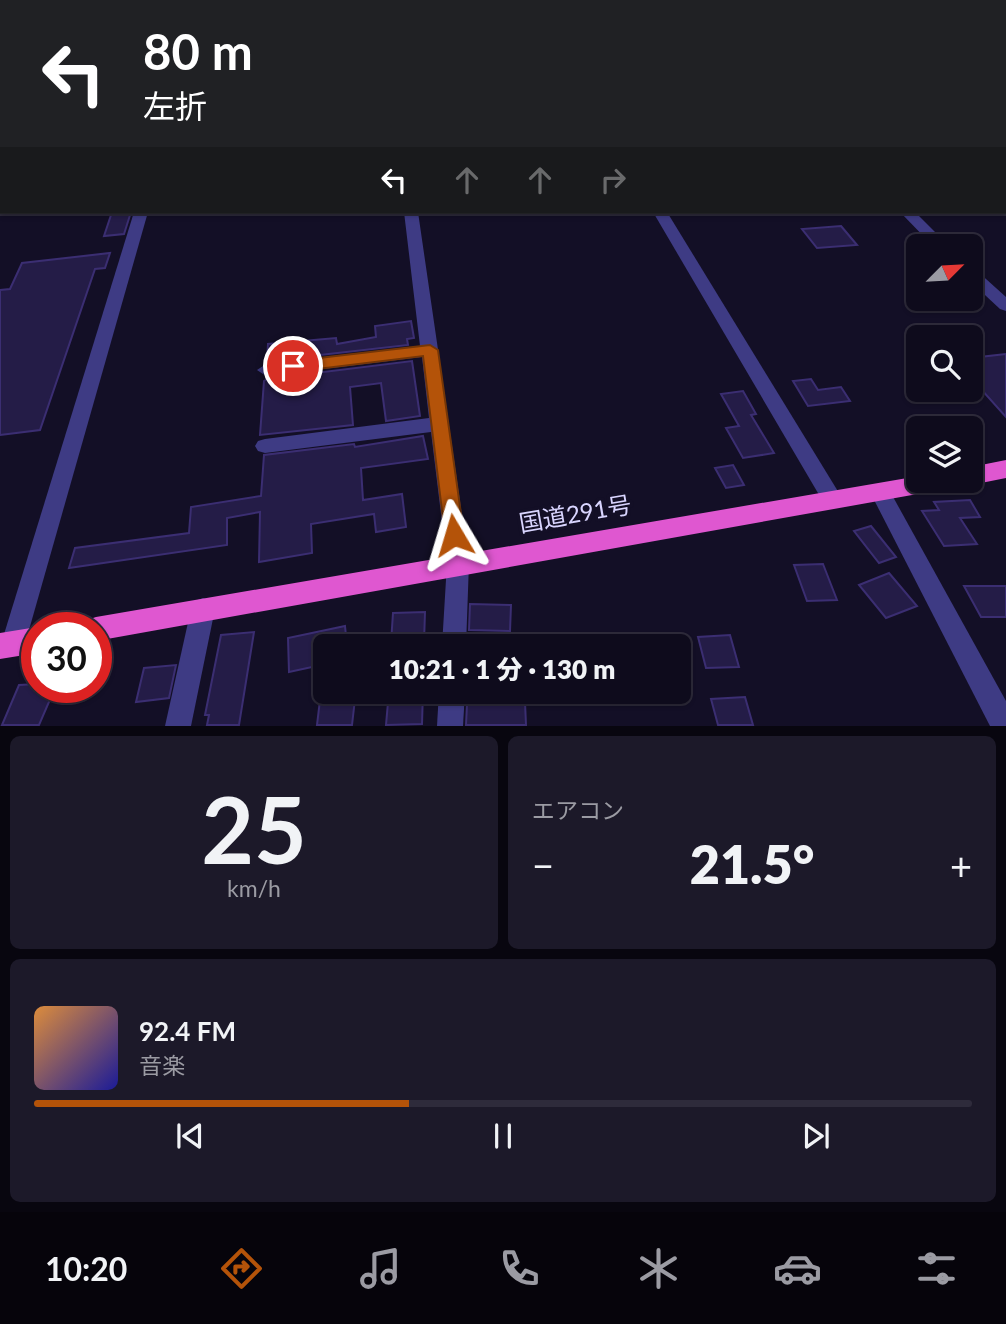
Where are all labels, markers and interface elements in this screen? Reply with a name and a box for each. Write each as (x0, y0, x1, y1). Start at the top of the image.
text: 80 m (143, 22, 253, 80)
icon: left (28, 28, 119, 119)
text: 左折 (143, 86, 207, 125)
icon: left (375, 161, 413, 199)
icon: ahead (448, 161, 486, 199)
icon: ahead (521, 161, 559, 199)
icon: right (594, 161, 632, 199)
north arrow (906, 234, 984, 312)
map controls (906, 234, 983, 493)
button: search (906, 325, 983, 402)
pin (263, 336, 323, 396)
icon: arrive (274, 347, 312, 385)
button: layers (906, 416, 983, 493)
street label: 国道291号 (516, 489, 634, 537)
position arrow (417, 498, 491, 572)
speed limit sign: 30 (21, 612, 112, 703)
text: 10:21 · 1 分 · 130 m (389, 653, 615, 685)
text: 25 (201, 774, 307, 883)
text: エアコン (532, 796, 624, 824)
text: 21.5° (690, 833, 814, 895)
text: − (532, 842, 554, 888)
text: + (950, 842, 972, 888)
text: km/h (227, 874, 281, 902)
text: 92.4 FM (139, 1015, 236, 1047)
text: 音楽 (139, 1051, 185, 1079)
icon: previous (171, 1117, 209, 1155)
icon: pause (484, 1117, 522, 1155)
icon: next (797, 1117, 835, 1155)
icon: directions (217, 1244, 266, 1293)
icon: music (356, 1244, 405, 1293)
icon: phone (495, 1244, 544, 1293)
icon: climate (634, 1244, 683, 1293)
icon: car (773, 1244, 822, 1293)
icon: filters (912, 1244, 961, 1293)
text: 10:20 (45, 1249, 127, 1288)

